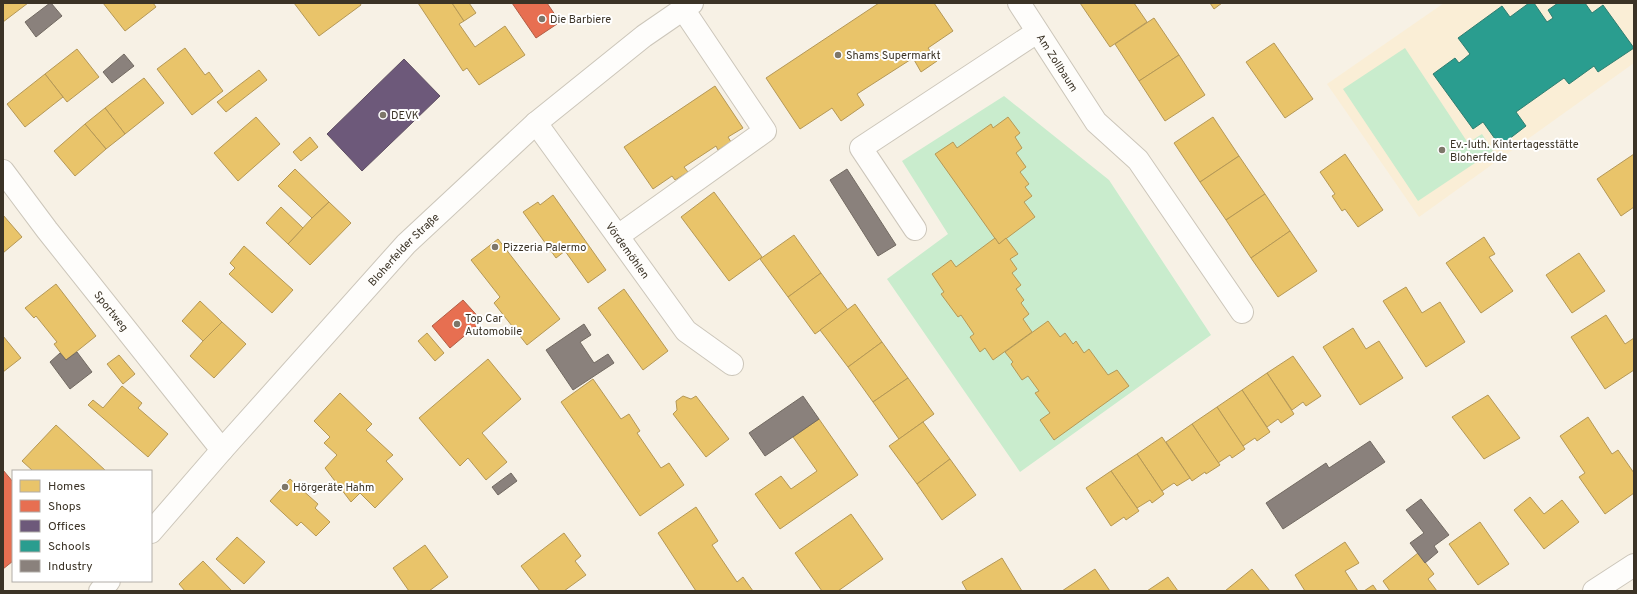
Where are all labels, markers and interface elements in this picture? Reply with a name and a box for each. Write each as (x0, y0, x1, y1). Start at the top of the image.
place label: Die Barbiere (550, 13, 611, 27)
marker: Die Barbiere (537, 14, 547, 24)
street label: Am Zollbaum (1033, 32, 1081, 95)
place label: Shams Supermarkt (846, 49, 941, 63)
marker: Shams Supermarkt (833, 50, 843, 60)
place label: DEVK (391, 109, 419, 123)
marker: DEVK (378, 110, 388, 120)
place label: Ev.-luth. Kintertagesstätte Bloherfelde (1450, 138, 1579, 165)
marker: Ev.-luth. Kintertagesstätte Bloherfelde (1437, 145, 1447, 155)
street label: Bloherfelder Straße (366, 211, 443, 290)
street label: Vördemöhlen (602, 220, 652, 282)
place label: Pizzeria Palermo (503, 241, 586, 255)
marker: Pizzeria Palermo (490, 242, 500, 252)
street label: Sportweg (90, 289, 131, 335)
place label: Top Car Automobile (465, 312, 522, 339)
marker: Top Car Automobile (452, 319, 462, 329)
legend (12, 470, 152, 582)
text: Homes (48, 479, 85, 495)
place label: Hörgeräte Hahm (293, 481, 374, 495)
marker: Hörgeräte Hahm (280, 482, 290, 492)
text: Shops (48, 499, 81, 515)
text: Offices (48, 519, 86, 535)
text: Schools (48, 539, 90, 555)
text: Industry (48, 559, 93, 575)

